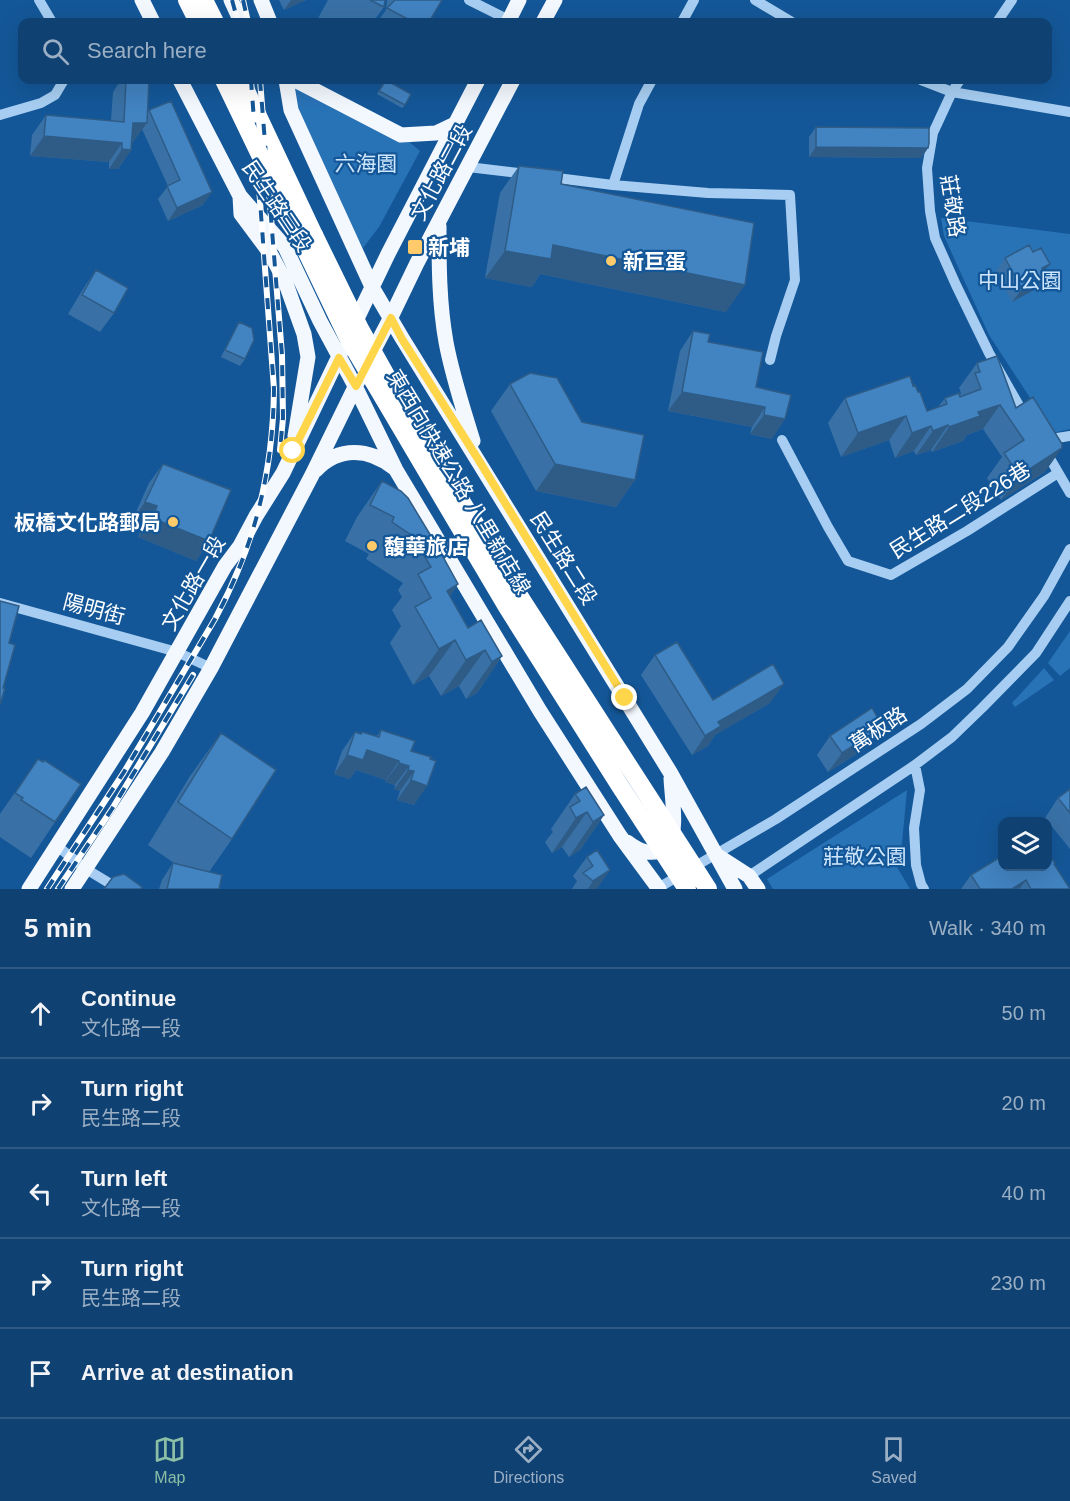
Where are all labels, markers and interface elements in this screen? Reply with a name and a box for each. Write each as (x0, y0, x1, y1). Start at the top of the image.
search box (18, 18, 1052, 84)
icon: search (39, 35, 72, 68)
text: Search here (87, 38, 207, 63)
street label: 文化路二段 (406, 120, 476, 224)
park label: 六海園 (335, 152, 398, 175)
street label: 民生路三段 (238, 156, 316, 256)
street label: 莊敬路 (937, 173, 969, 239)
place label: 新埔 (428, 236, 470, 259)
marker: 新埔 (406, 238, 424, 256)
place label: 新巨蛋 (623, 250, 686, 273)
marker: 新巨蛋 (604, 254, 618, 268)
park label: 中山公園 (978, 269, 1062, 292)
street label: 東西向快速公路 八里新店線 (383, 366, 535, 598)
route start (279, 437, 305, 463)
street label: 民生路二段226巷 (886, 458, 1034, 562)
street label: 民生路二段 (526, 507, 602, 609)
place label: 板橋文化路郵局 (14, 511, 161, 534)
marker: 板橋文化路郵局 (166, 515, 180, 529)
street label: 文化路一段 (157, 532, 229, 634)
place label: 馥華旅店 (384, 535, 468, 558)
marker: 馥華旅店 (365, 539, 379, 553)
street label: 陽明街 (61, 590, 127, 628)
route end (611, 684, 637, 710)
street label: 萬板路 (845, 702, 911, 756)
map controls (998, 817, 1052, 871)
button: layers (998, 817, 1052, 871)
park label: 莊敬公園 (823, 845, 907, 868)
text: 5 min (24, 913, 92, 943)
text: Walk · 340 m (929, 917, 1046, 939)
text: Continue (81, 986, 176, 1011)
icon: ahead (24, 997, 57, 1030)
text: 50 m (1002, 1002, 1046, 1024)
text: 文化路一段 (81, 1017, 181, 1039)
text: Turn right (81, 1076, 183, 1101)
icon: right (24, 1087, 57, 1120)
text: 20 m (1002, 1092, 1046, 1114)
text: 民生路二段 (81, 1107, 181, 1129)
text: Turn left (81, 1166, 167, 1191)
icon: left (24, 1177, 57, 1210)
text: 40 m (1002, 1182, 1046, 1204)
text: 文化路一段 (81, 1197, 181, 1219)
text: Turn right (81, 1256, 183, 1281)
icon: right (24, 1267, 57, 1300)
text: 230 m (990, 1272, 1046, 1294)
text: 民生路二段 (81, 1287, 181, 1309)
icon: arrive (24, 1357, 57, 1390)
text: Arrive at destination (81, 1360, 294, 1385)
tab: Map (153, 1433, 186, 1487)
tab: Directions (493, 1433, 564, 1487)
tab: Saved (871, 1433, 917, 1487)

